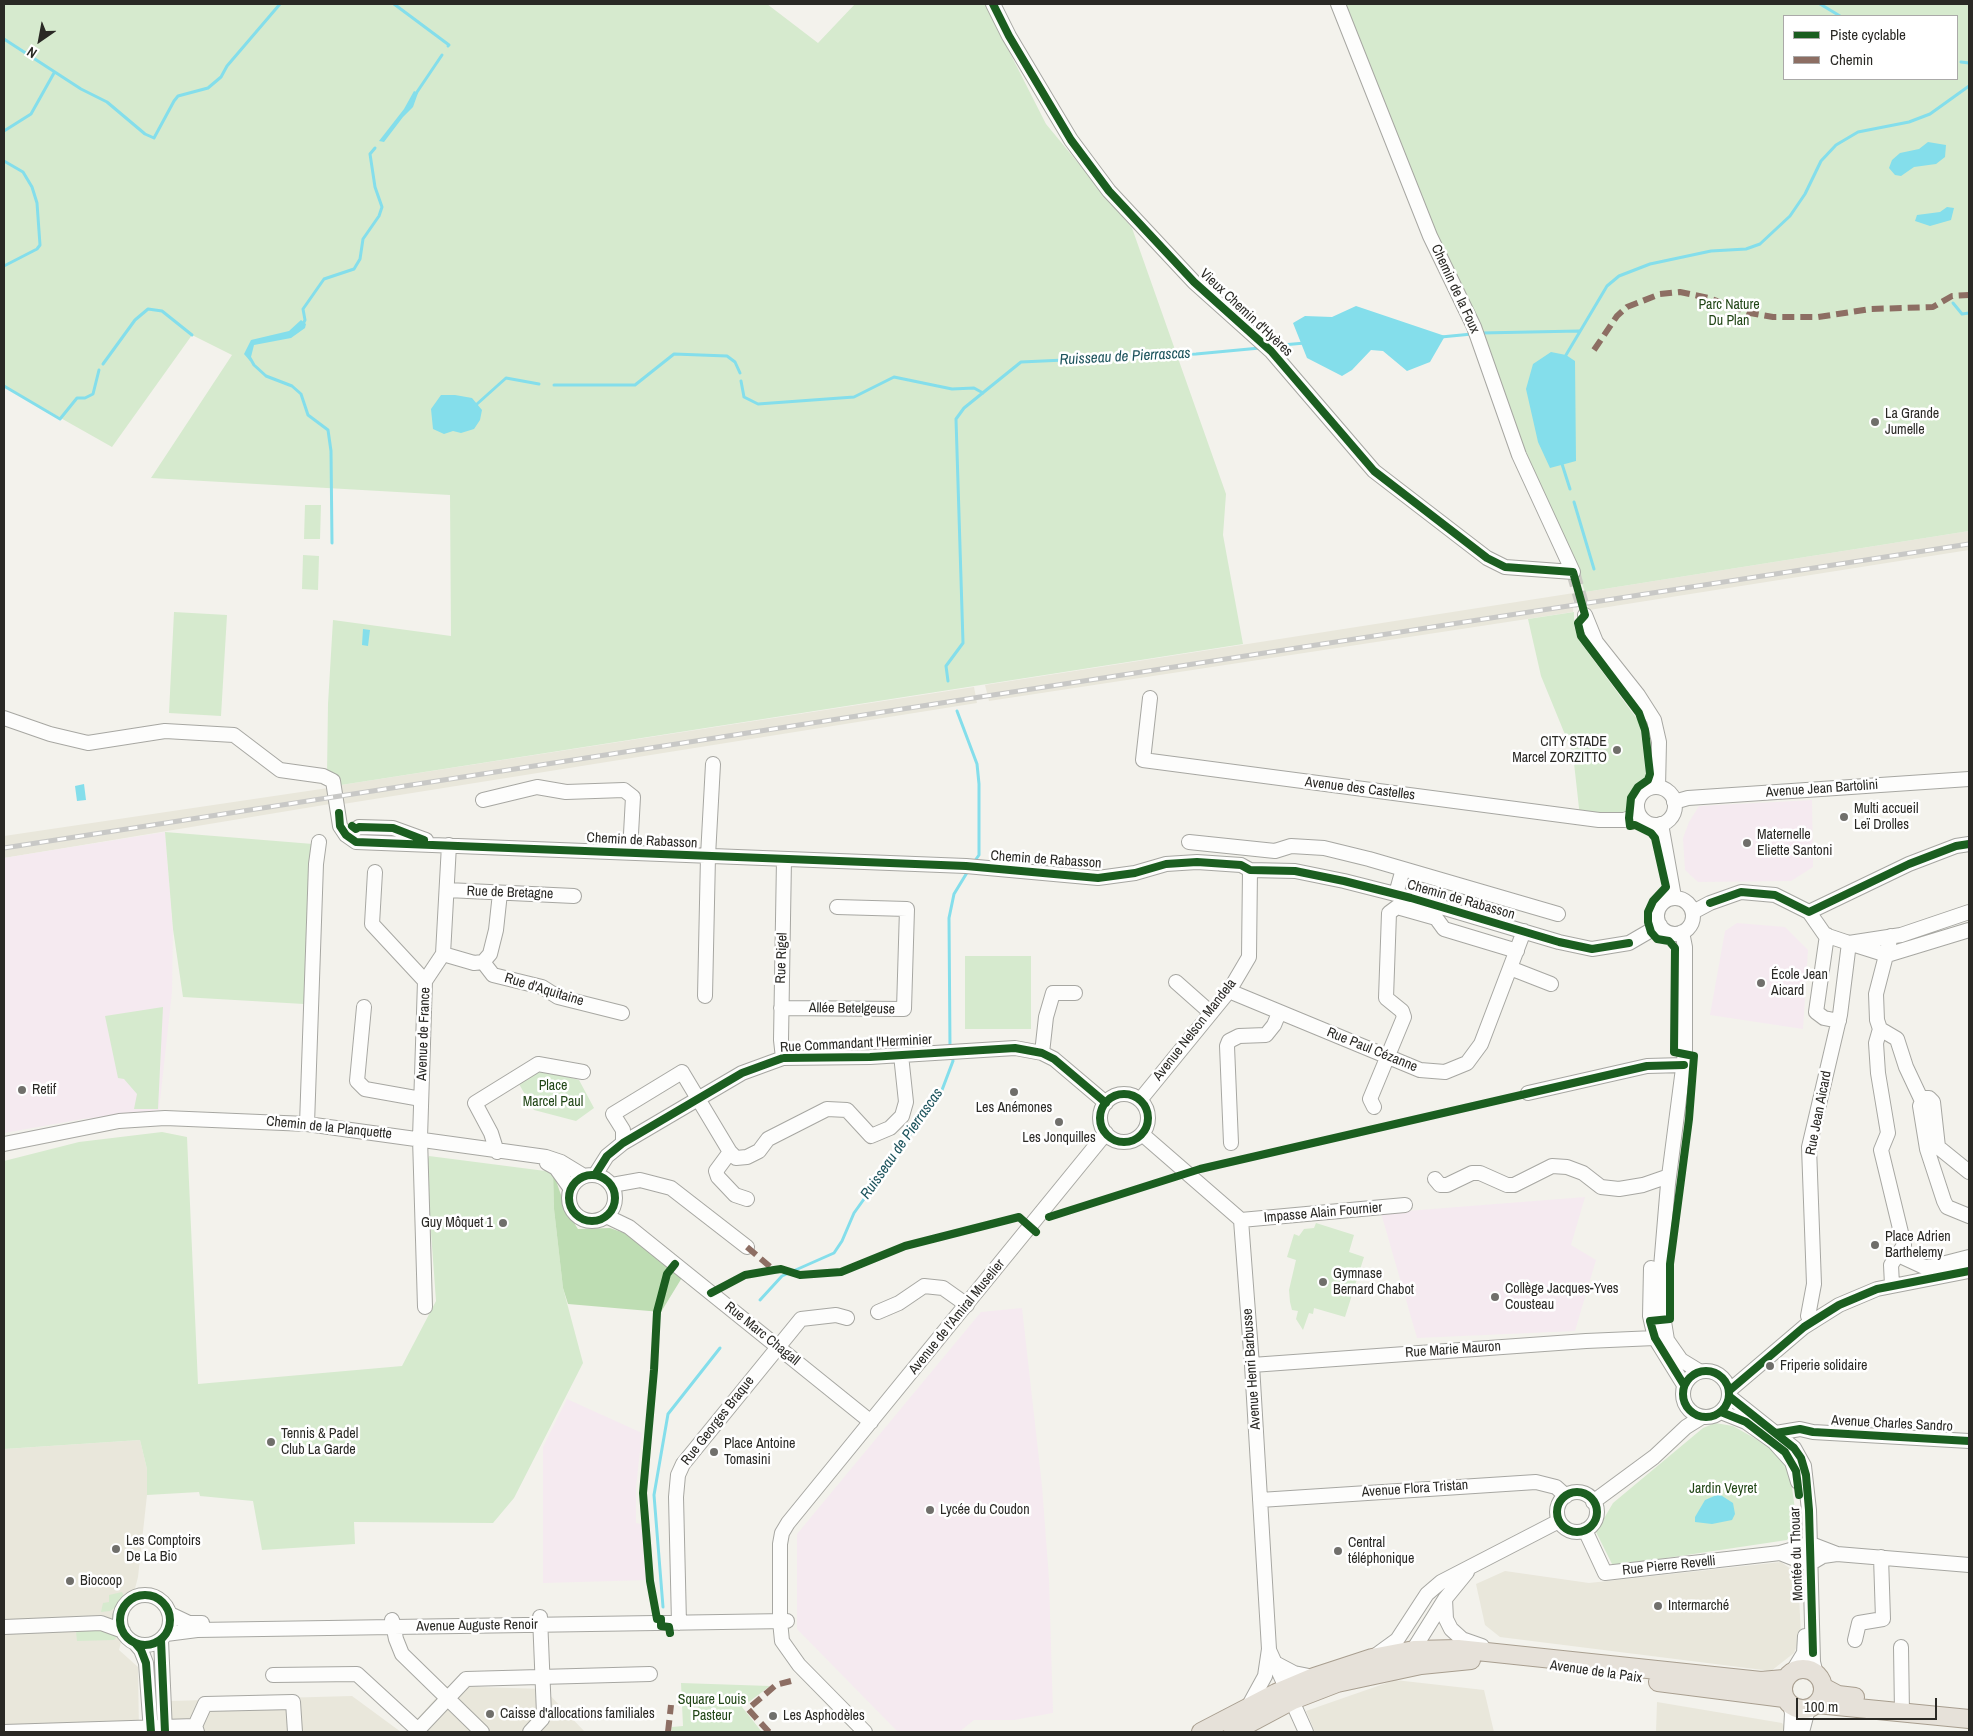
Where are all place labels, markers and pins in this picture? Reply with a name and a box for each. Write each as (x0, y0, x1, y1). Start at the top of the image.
place label: La Grande Jumelle (1885, 406, 1939, 438)
marker: La Grande Jumelle (1869, 416, 1881, 428)
place label: CITY STADE Marcel ZORZITTO (1512, 734, 1607, 766)
marker: CITY STADE Marcel ZORZITTO (1611, 744, 1623, 756)
place label: Multi accueil Leï Drolles (1854, 801, 1918, 834)
marker: Multi accueil Leï Drolles (1838, 811, 1850, 823)
place label: Maternelle Eliette Santoni (1757, 827, 1832, 860)
marker: Maternelle Eliette Santoni (1741, 837, 1753, 849)
place label: École Jean Aicard (1771, 967, 1828, 1000)
marker: École Jean Aicard (1755, 977, 1767, 989)
place label: Retif (32, 1082, 56, 1098)
marker: Retif (16, 1084, 28, 1096)
marker: Les Anémones (1008, 1086, 1020, 1098)
place label: Les Anémones (976, 1100, 1052, 1116)
marker: Les Jonquilles (1053, 1116, 1065, 1128)
place label: Les Jonquilles (1022, 1130, 1096, 1146)
place label: Guy Môquet 1 (421, 1215, 493, 1231)
marker: Guy Môquet 1 (497, 1217, 509, 1229)
place label: Place Adrien Barthelemy (1885, 1229, 1951, 1262)
marker: Place Adrien Barthelemy (1869, 1239, 1881, 1251)
place label: Gymnase Bernard Chabot (1333, 1266, 1414, 1298)
marker: Gymnase Bernard Chabot (1317, 1276, 1329, 1288)
place label: Collège Jacques-Yves Cousteau (1505, 1281, 1619, 1314)
marker: Collège Jacques-Yves Cousteau (1489, 1291, 1501, 1303)
place label: Friperie solidaire (1780, 1358, 1867, 1374)
marker: Friperie solidaire (1764, 1360, 1776, 1372)
place label: Tennis & Padel Club La Garde (281, 1426, 358, 1458)
marker: Tennis & Padel Club La Garde (265, 1436, 277, 1448)
place label: Place Antoine Tomasini (724, 1436, 795, 1468)
marker: Place Antoine Tomasini (708, 1446, 720, 1458)
place label: Lycée du Coudon (940, 1502, 1030, 1518)
marker: Lycée du Coudon (924, 1504, 936, 1516)
place label: Les Comptoirs De La Bio (126, 1533, 201, 1565)
place label: Central téléphonique (1348, 1535, 1414, 1568)
marker: Les Comptoirs De La Bio (110, 1543, 122, 1555)
marker: Central téléphonique (1332, 1545, 1344, 1557)
place label: Biocoop (80, 1573, 122, 1589)
marker: Biocoop (64, 1575, 76, 1587)
place label: Intermarché (1668, 1598, 1729, 1614)
marker: Intermarché (1652, 1600, 1664, 1612)
place label: Caisse d'allocations familiales (500, 1706, 655, 1722)
marker: Caisse d'allocations familiales (484, 1708, 496, 1720)
place label: Les Asphodèles (783, 1708, 865, 1724)
marker: Les Asphodèles (767, 1710, 779, 1722)

